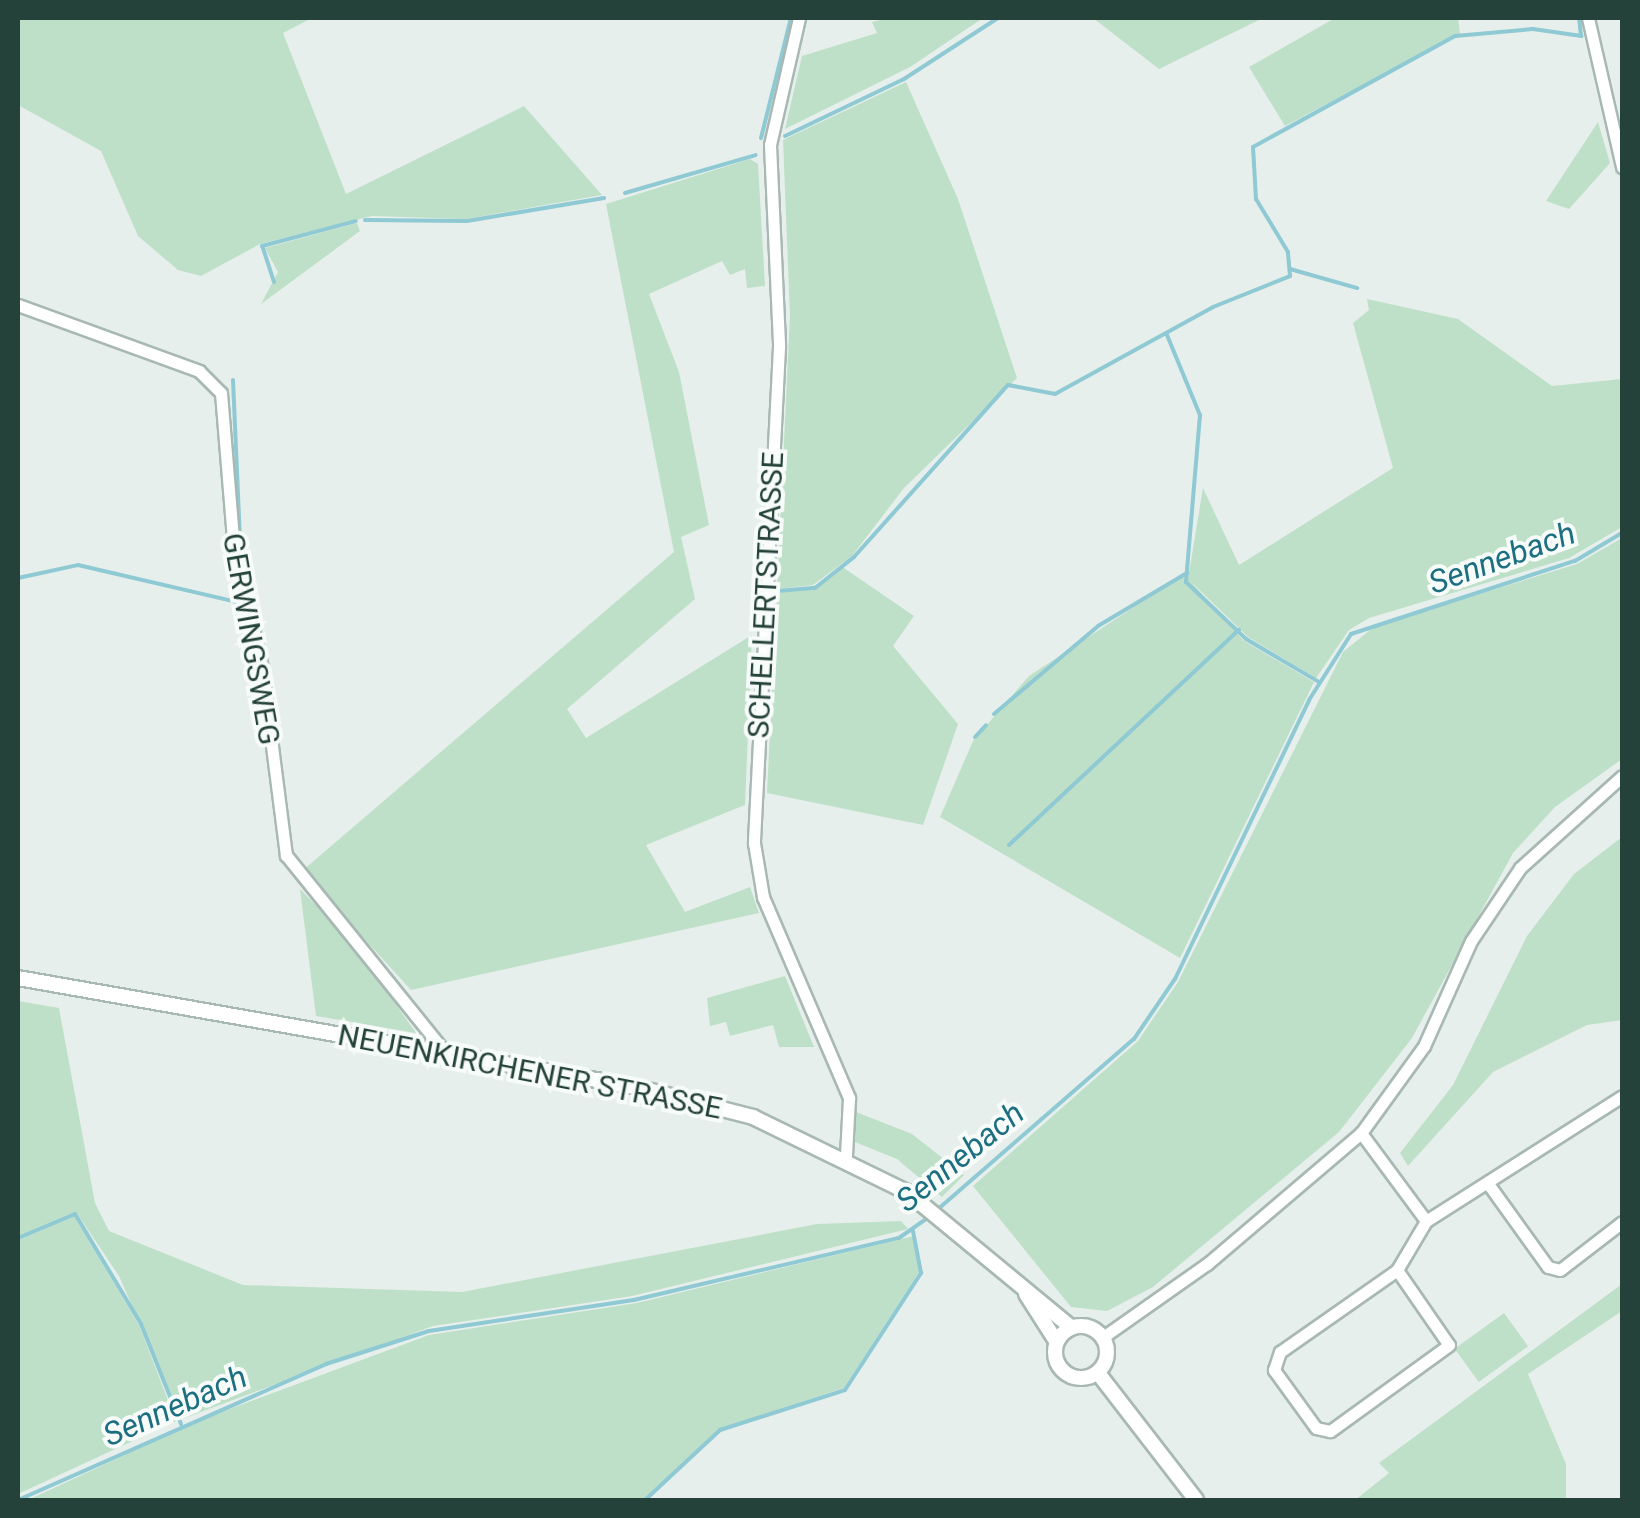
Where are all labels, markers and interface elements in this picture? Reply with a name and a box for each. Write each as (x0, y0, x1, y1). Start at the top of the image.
street label: SCHELLERTSTRASSE (741, 451, 791, 739)
water label: Sennebach (1423, 514, 1581, 602)
street label: GERWINGSWEG (215, 530, 287, 748)
street label: NEUENKIRCHENER STRASSE (335, 1017, 725, 1127)
water label: Sennebach (888, 1094, 1032, 1220)
water label: Sennebach (97, 1357, 253, 1455)

